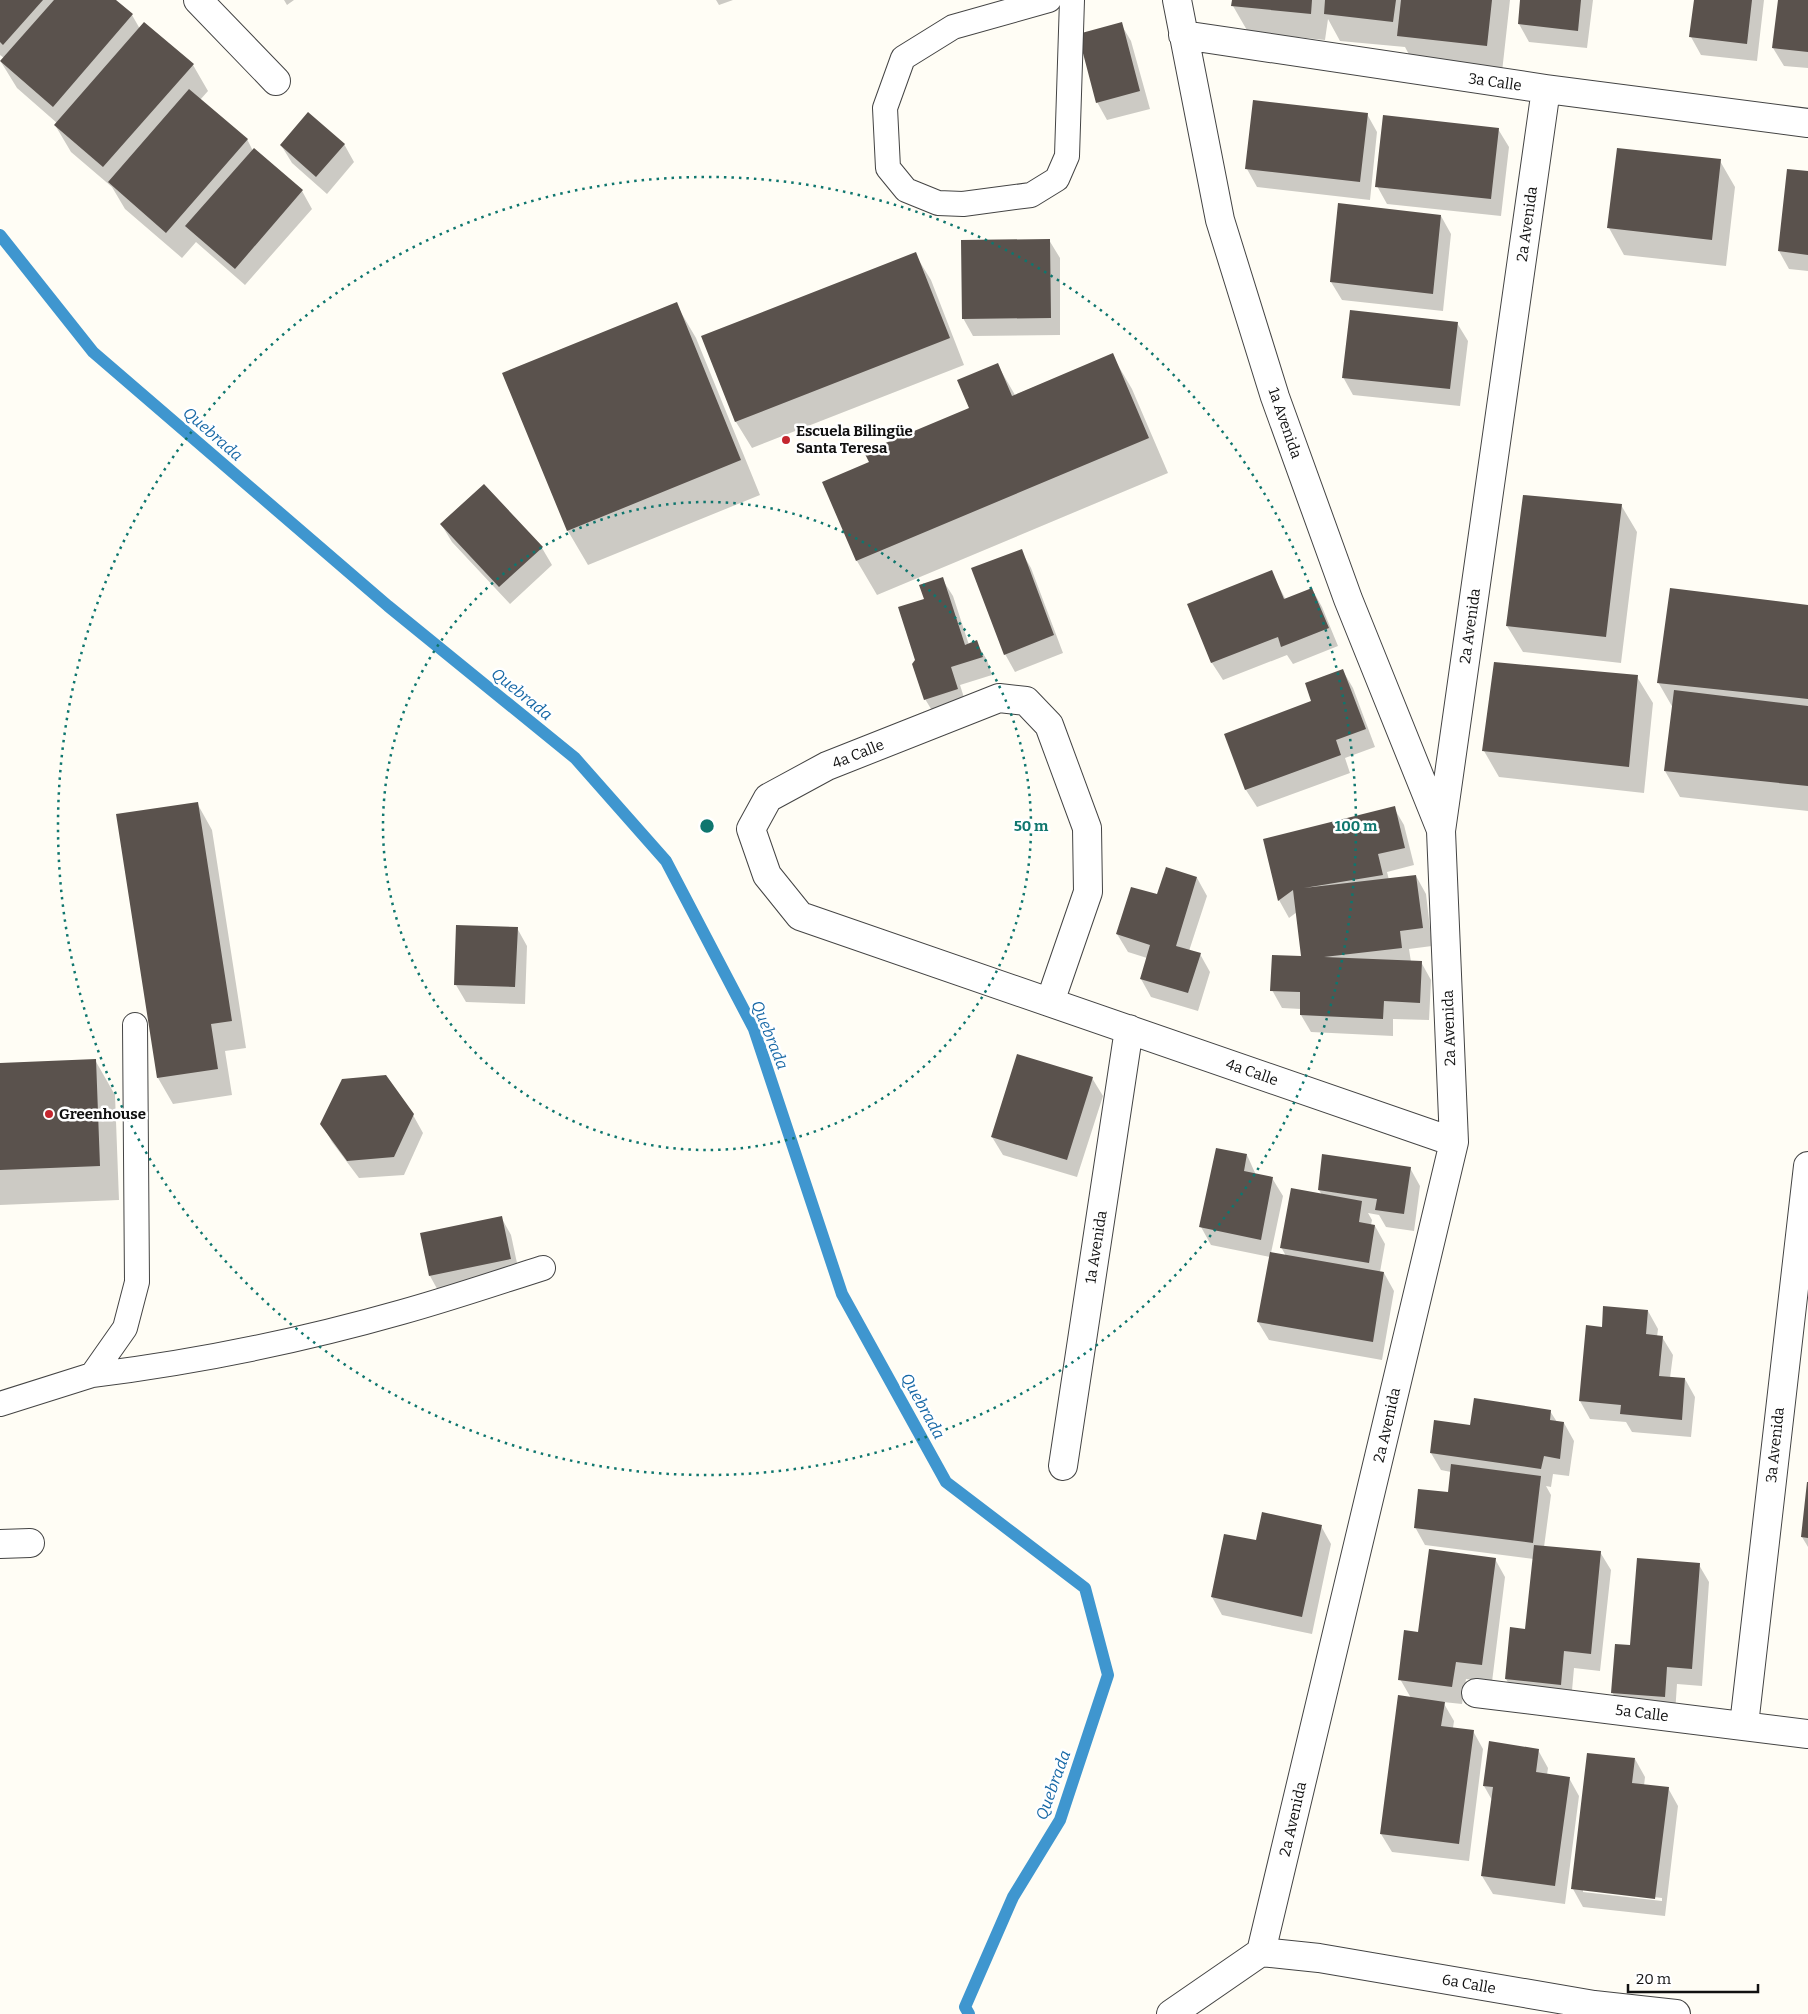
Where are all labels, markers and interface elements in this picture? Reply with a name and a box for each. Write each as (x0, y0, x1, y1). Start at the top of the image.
street label: 3a Calle (1467, 69, 1523, 95)
street label: 2a Avenida (1513, 185, 1541, 263)
street label: 1a Avenida (1264, 385, 1306, 461)
water label: Quebrada (179, 403, 247, 465)
place label: Escuela Bilingüe Santa Teresa (796, 422, 913, 457)
marker: Escuela Bilingüe Santa Teresa (780, 434, 792, 446)
street label: 2a Avenida (1456, 587, 1484, 665)
water label: Quebrada (488, 664, 556, 724)
street label: 4a Calle (829, 735, 887, 773)
centre of rings (698, 817, 716, 835)
text: 50 m (1014, 817, 1049, 835)
text: 100 m (1335, 817, 1378, 835)
street label: 2a Avenida (1439, 990, 1459, 1066)
water label: Quebrada (748, 998, 792, 1072)
street label: 4a Calle (1223, 1055, 1281, 1089)
place label: Greenhouse (59, 1105, 146, 1123)
marker: Greenhouse (43, 1108, 55, 1120)
street label: 1a Avenida (1081, 1209, 1111, 1285)
water label: Quebrada (897, 1370, 949, 1442)
street label: 2a Avenida (1370, 1386, 1404, 1464)
street label: 3a Avenida (1762, 1406, 1788, 1484)
street label: 5a Calle (1614, 1701, 1670, 1725)
water label: Quebrada (1032, 1748, 1074, 1822)
street label: 2a Avenida (1276, 1780, 1310, 1858)
scale bar (1628, 1962, 1758, 1994)
street label: 6a Calle (1441, 1970, 1497, 1998)
text: 20 m (1636, 1970, 1672, 1988)

